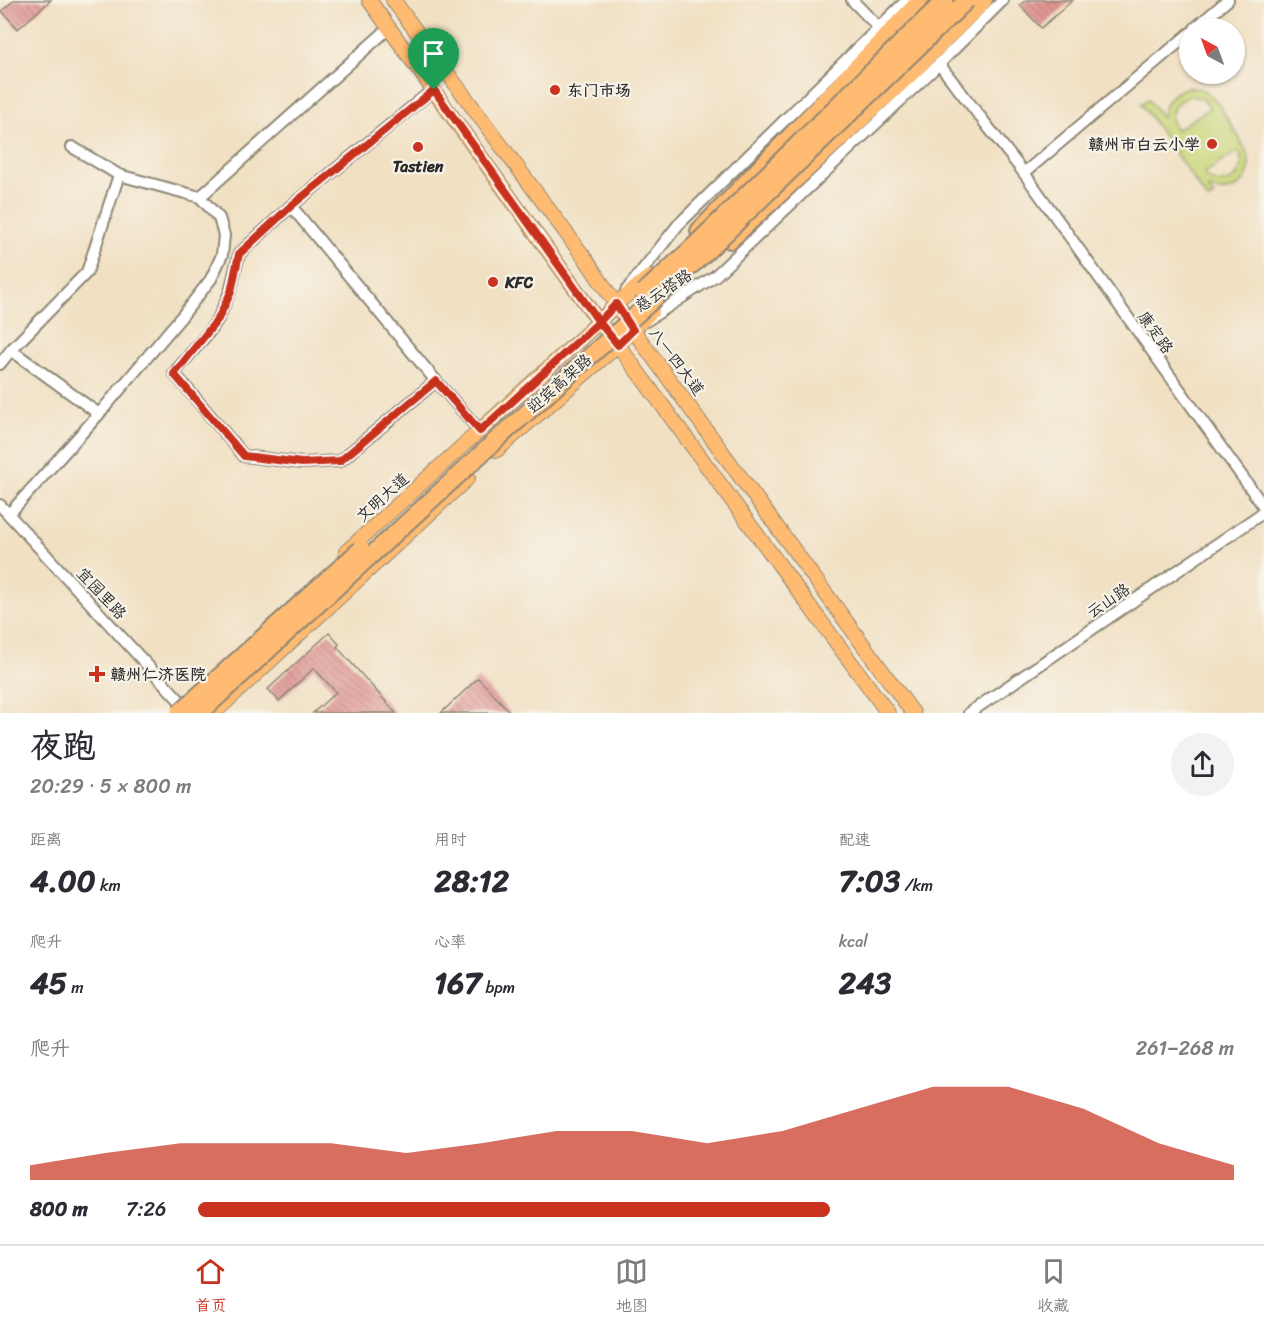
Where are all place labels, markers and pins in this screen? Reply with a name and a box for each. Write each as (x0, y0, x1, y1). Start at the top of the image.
pin (408, 28, 459, 90)
place label: 东门市场 (567, 76, 631, 105)
marker: 东门市场 (548, 83, 562, 97)
place label: 赣州市白云小学 (1088, 130, 1200, 159)
marker: 赣州市白云小学 (1205, 137, 1219, 151)
marker: Tastien (411, 140, 425, 154)
place label: Tastien (393, 152, 444, 181)
place label: KFC (504, 268, 533, 297)
marker: KFC (486, 275, 500, 289)
place label: 赣州仁济医院 (110, 660, 206, 689)
marker: 赣州仁济医院 (88, 665, 106, 683)

